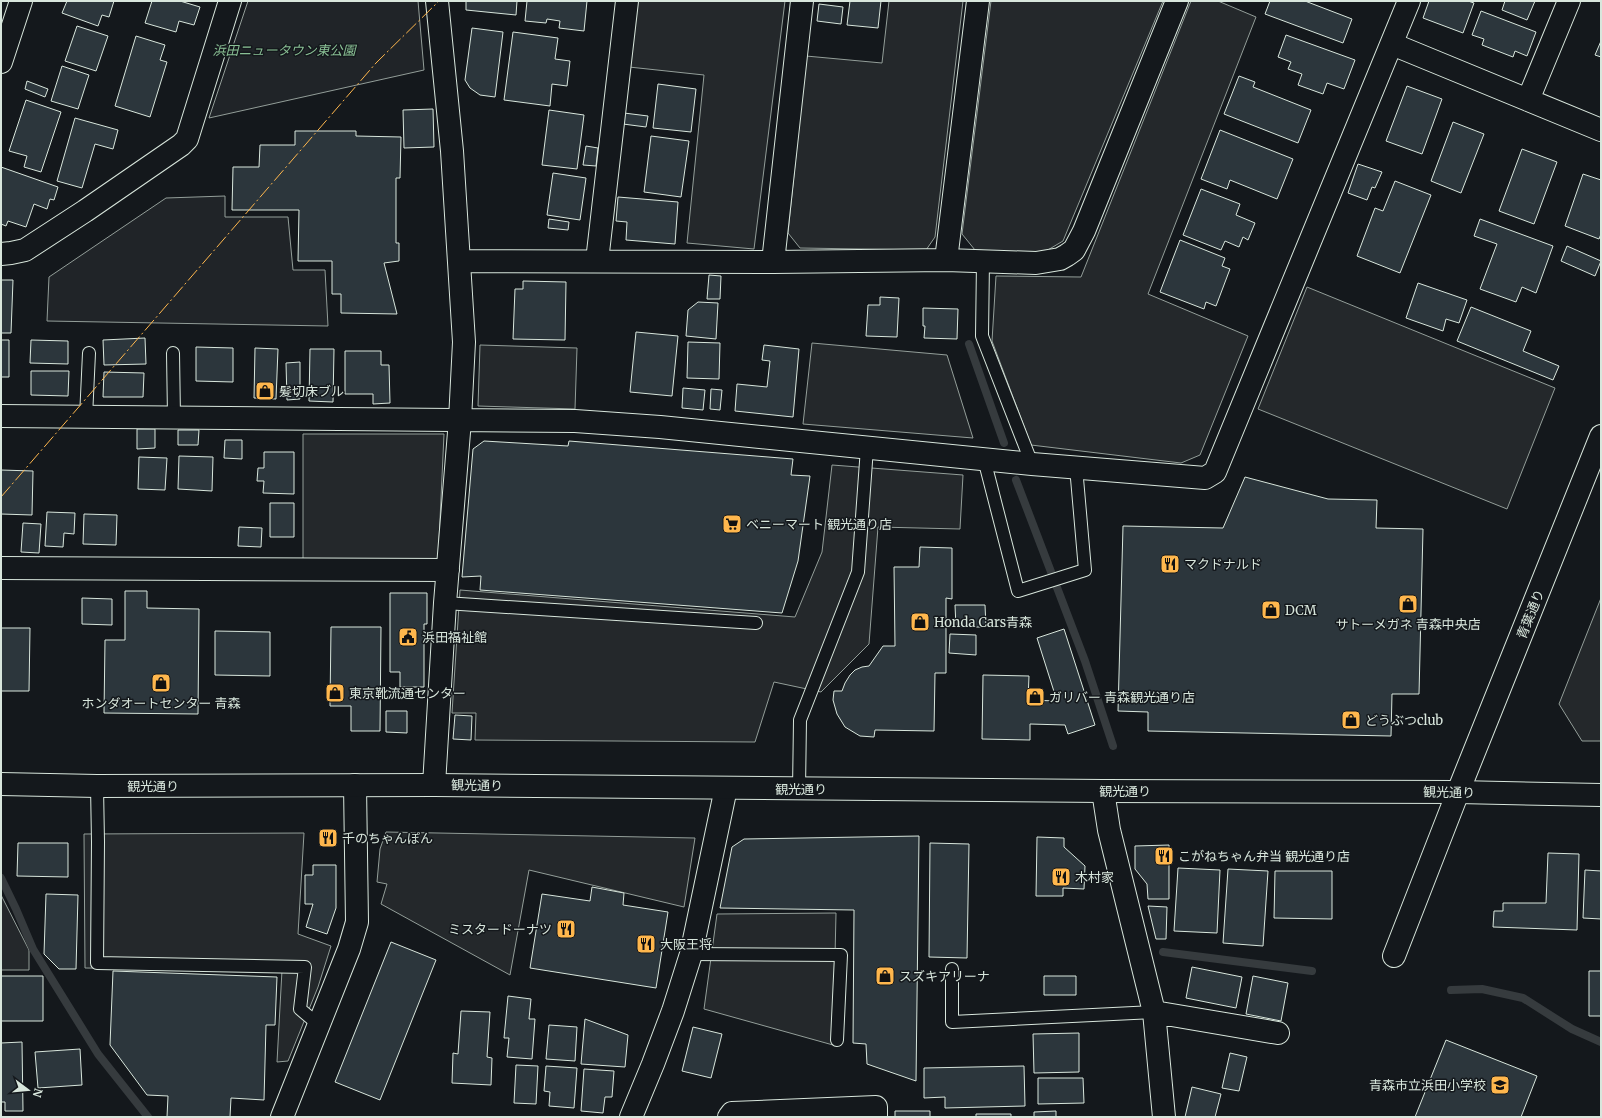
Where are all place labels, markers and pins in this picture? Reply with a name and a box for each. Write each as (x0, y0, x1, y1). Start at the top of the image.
shop icon: 髪切床ブル (254, 380, 276, 402)
place label: 髪切床ブル (279, 383, 344, 400)
supermarket icon: ベニーマート 観光通り店 (721, 513, 743, 535)
place label: ベニーマート 観光通り店 (746, 516, 892, 533)
restaurant icon: マクドナルド (1159, 553, 1181, 575)
place label: マクドナルド (1184, 556, 1262, 573)
shop icon: サトーメガネ 青森中央店 (1397, 593, 1419, 615)
shop icon: DCM (1260, 599, 1282, 621)
place label: DCM (1285, 602, 1317, 619)
shop icon: Honda Cars青森 (909, 611, 931, 633)
place label: Honda Cars青森 (934, 614, 1032, 631)
place label: サトーメガネ 青森中央店 (1335, 616, 1481, 633)
public building icon: 浜田福祉館 (397, 626, 419, 648)
place label: 浜田福祉館 (422, 629, 487, 646)
shop icon: ホンダオートセンター 青森 (150, 672, 172, 694)
shop icon: 東京靴流通センター (324, 682, 346, 704)
place label: 東京靴流通センター (349, 685, 466, 702)
shop icon: ガリバー 青森観光通り店 (1024, 686, 1046, 708)
place label: ガリバー 青森観光通り店 (1049, 689, 1195, 706)
place label: ホンダオートセンター 青森 (81, 695, 241, 712)
shop icon: どうぶつclub (1340, 709, 1362, 731)
place label: どうぶつclub (1365, 712, 1443, 729)
restaurant icon: 千のちゃんぽん (317, 827, 339, 849)
place label: 千のちゃんぽん (342, 830, 433, 847)
restaurant icon: こがねちゃん弁当 観光通り店 (1153, 845, 1175, 867)
place label: こがねちゃん弁当 観光通り店 (1178, 848, 1350, 865)
restaurant icon: 木村家 (1050, 866, 1072, 888)
place label: 木村家 (1075, 869, 1114, 886)
restaurant icon: ミスタードーナツ (555, 918, 577, 940)
place label: ミスタードーナツ (448, 921, 552, 938)
restaurant icon: 大阪王将 (635, 933, 657, 955)
place label: 大阪王将 (660, 936, 712, 953)
shop icon: スズキアリーナ (874, 965, 896, 987)
place label: スズキアリーナ (899, 968, 990, 985)
school or university icon: 青森市立浜田小学校 (1489, 1074, 1511, 1096)
place label: 青森市立浜田小学校 (1369, 1077, 1486, 1094)

